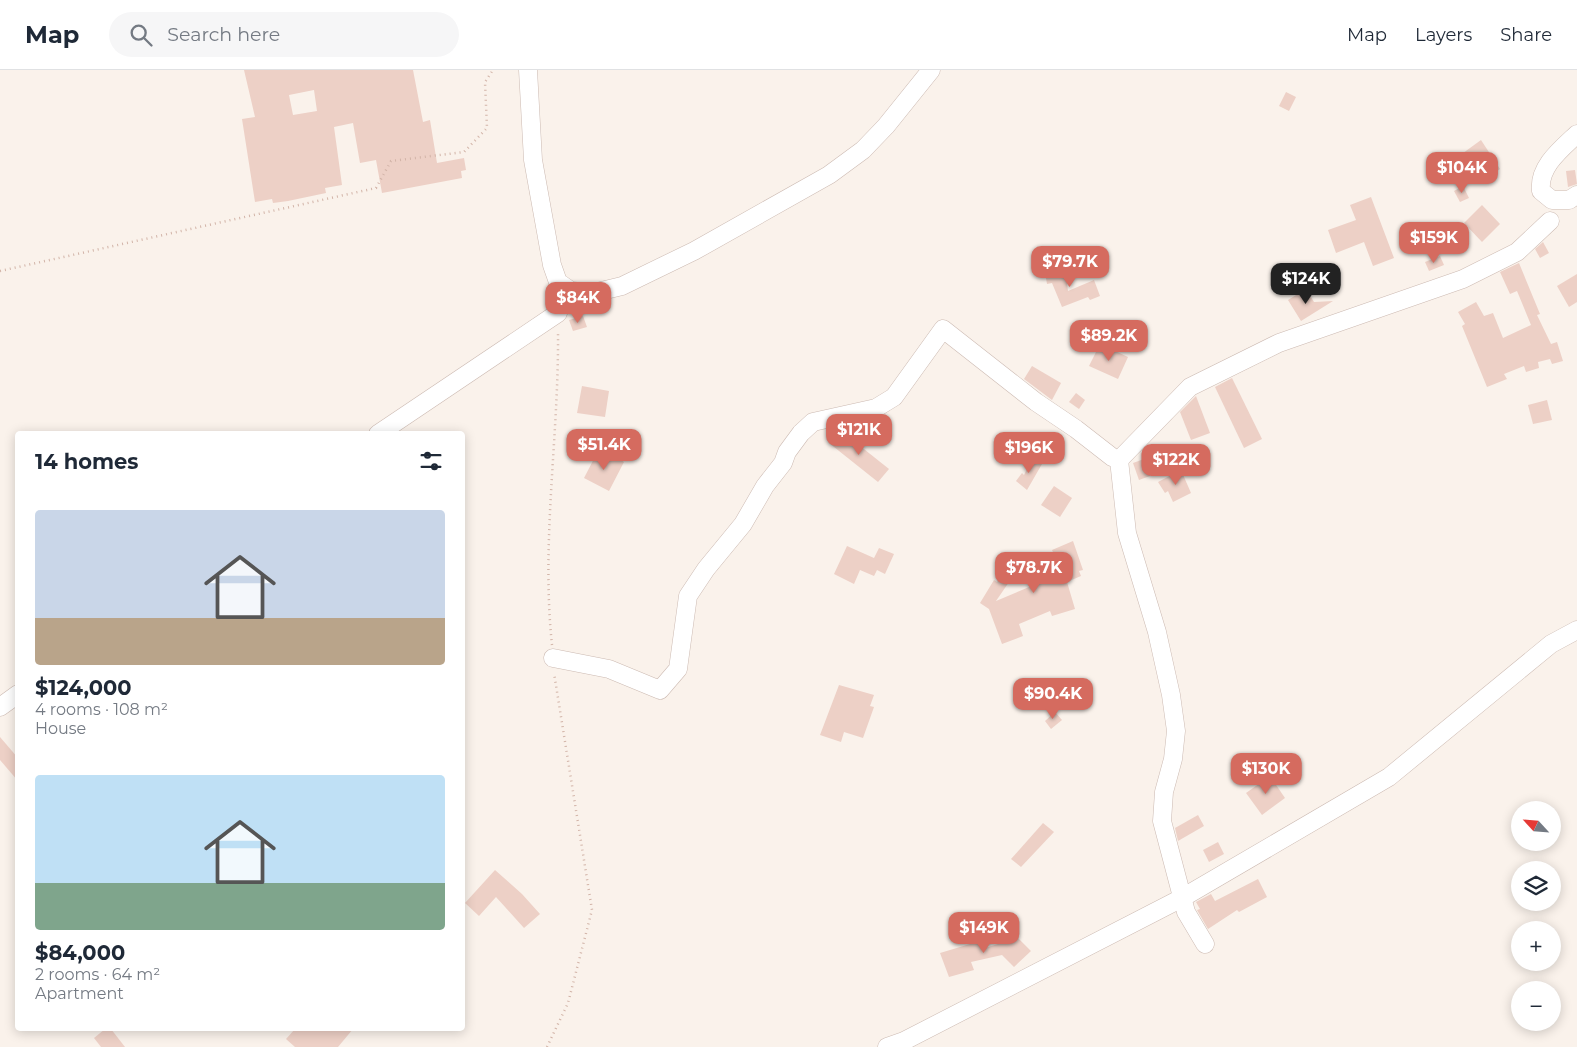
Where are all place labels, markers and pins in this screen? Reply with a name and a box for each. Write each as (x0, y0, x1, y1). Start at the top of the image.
pin: $104K (1427, 152, 1497, 194)
pin: $159K (1399, 222, 1469, 264)
pin: $79.7K (1029, 246, 1111, 288)
pin: $124K (1271, 262, 1341, 305)
pin: $84K (548, 282, 608, 324)
pin: $89.2K (1068, 320, 1150, 362)
pin: $121K (824, 414, 894, 456)
pin: $51.4K (563, 428, 645, 471)
pin: $196K (994, 432, 1064, 474)
pin: $122K (1141, 444, 1211, 486)
pin: $78.7K (993, 552, 1075, 594)
pin: $90.4K (1012, 678, 1094, 720)
pin: $130K (1231, 752, 1301, 795)
pin: $149K (949, 912, 1019, 954)

